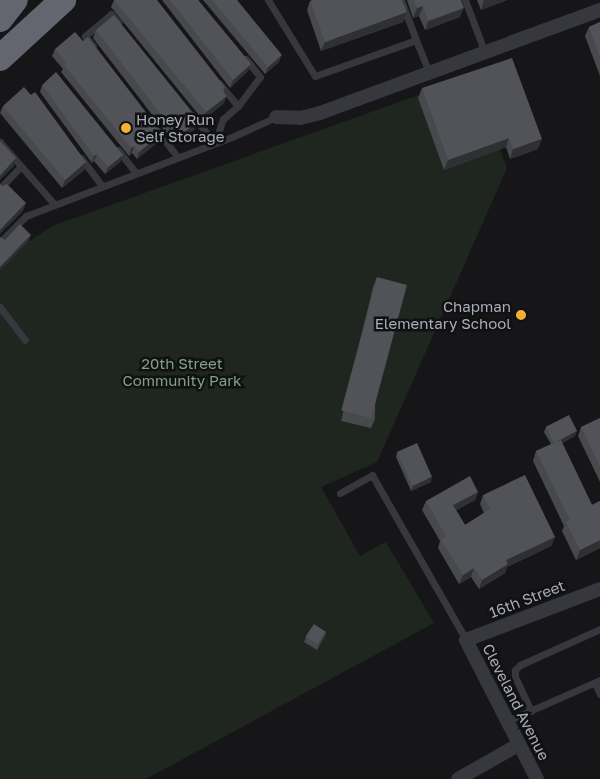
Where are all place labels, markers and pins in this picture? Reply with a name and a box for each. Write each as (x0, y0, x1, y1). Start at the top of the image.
place label: Honey Run Self Storage (136, 110, 224, 145)
marker: Honey Run Self Storage (120, 122, 132, 134)
place label: Chapman Elementary School (375, 297, 511, 332)
marker: Chapman Elementary School (515, 309, 527, 321)

